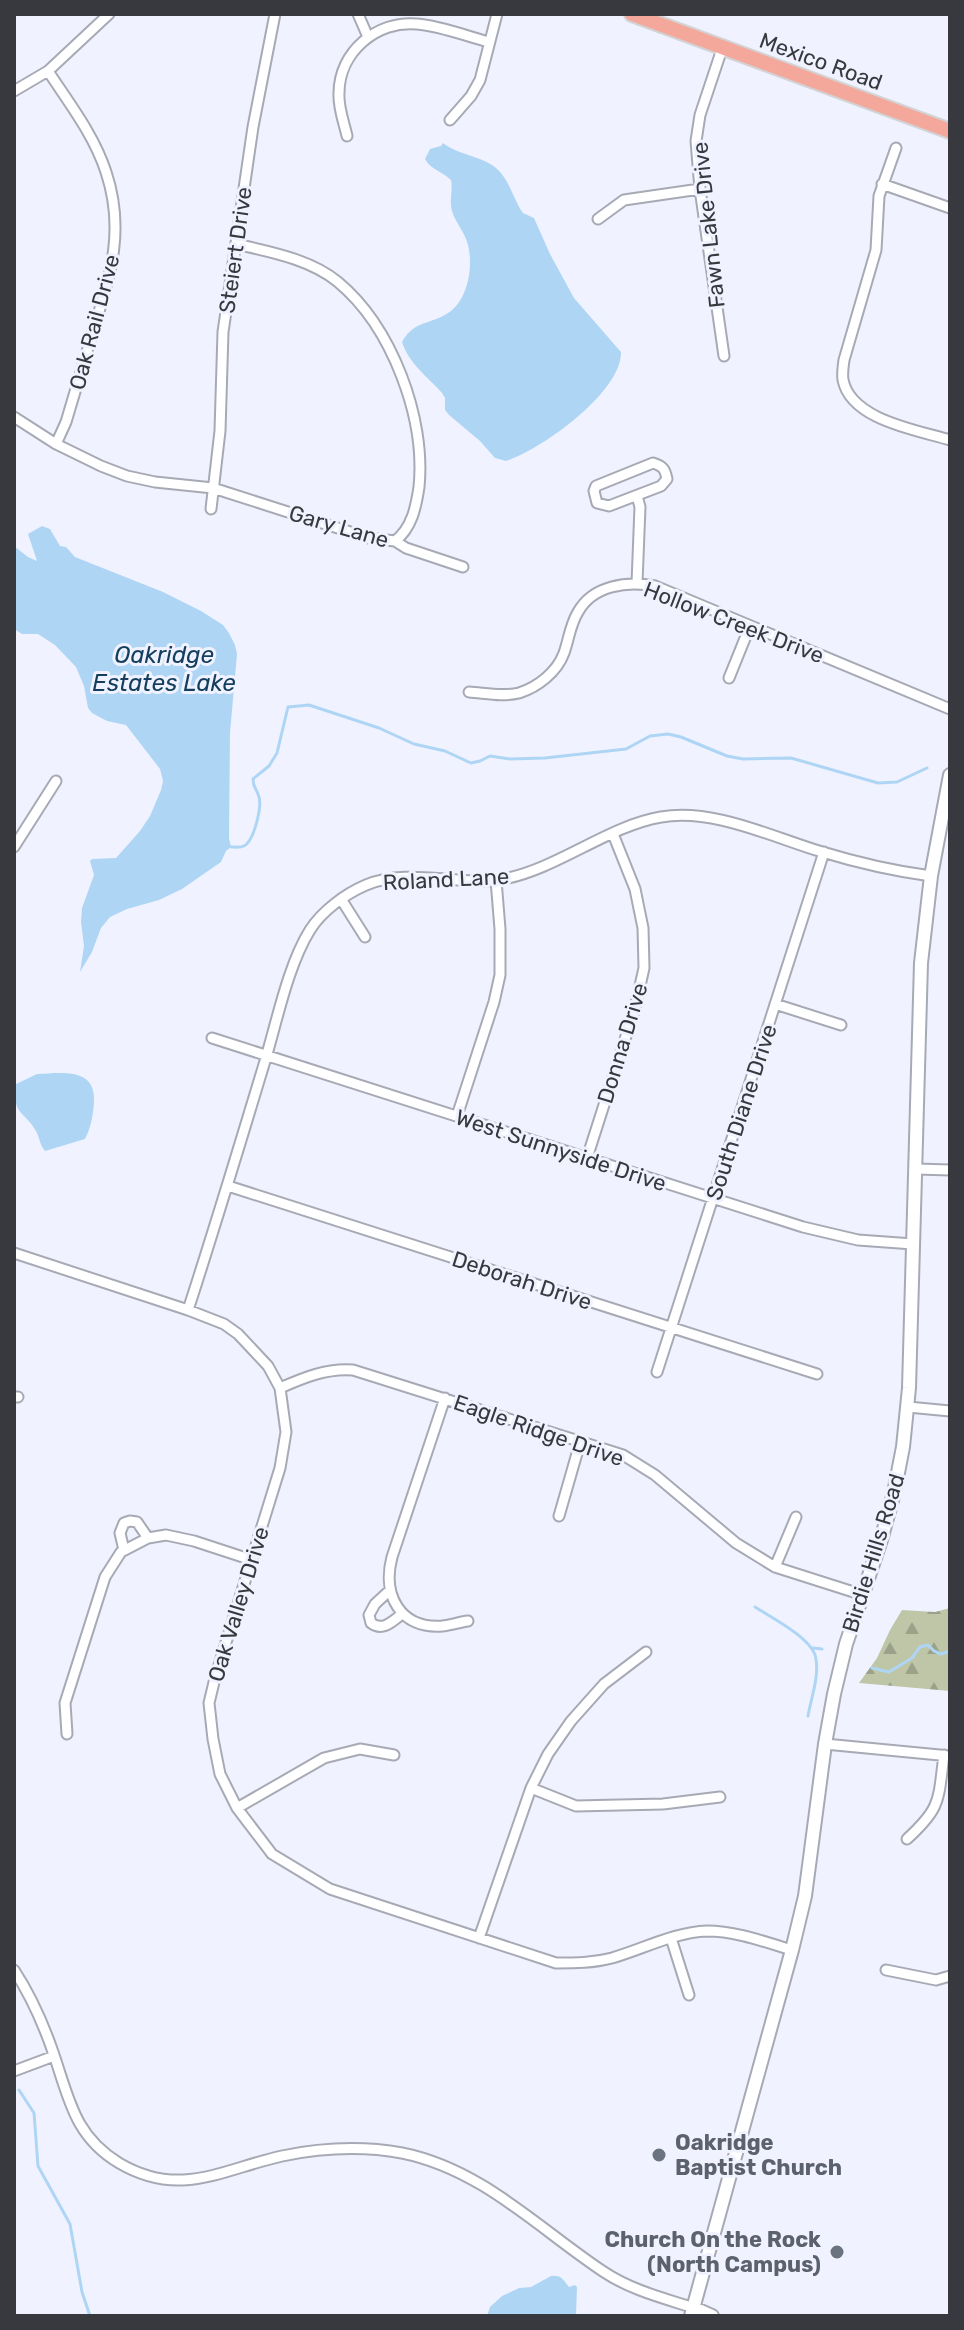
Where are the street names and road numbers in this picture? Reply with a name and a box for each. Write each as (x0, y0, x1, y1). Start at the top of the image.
street label: Mexico Road (756, 27, 886, 96)
street label: Fawn Lake Drive (686, 141, 731, 309)
street label: Steiert Drive (213, 185, 258, 315)
street label: Oak Rail Drive (63, 251, 126, 393)
street label: Gary Lane (286, 499, 392, 554)
street label: Hollow Creek Drive (640, 576, 828, 669)
street label: Roland Lane (382, 863, 510, 896)
street label: Donna Drive (591, 979, 654, 1107)
street label: South Diane Drive (700, 1021, 783, 1204)
street label: West Sunnyside Drive (452, 1104, 670, 1197)
street label: Deborah Drive (449, 1245, 595, 1316)
street label: Eagle Ridge Drive (450, 1389, 628, 1472)
street label: Birdie Hills Road (836, 1470, 910, 1636)
street label: Oak Valley Drive (202, 1523, 275, 1685)

